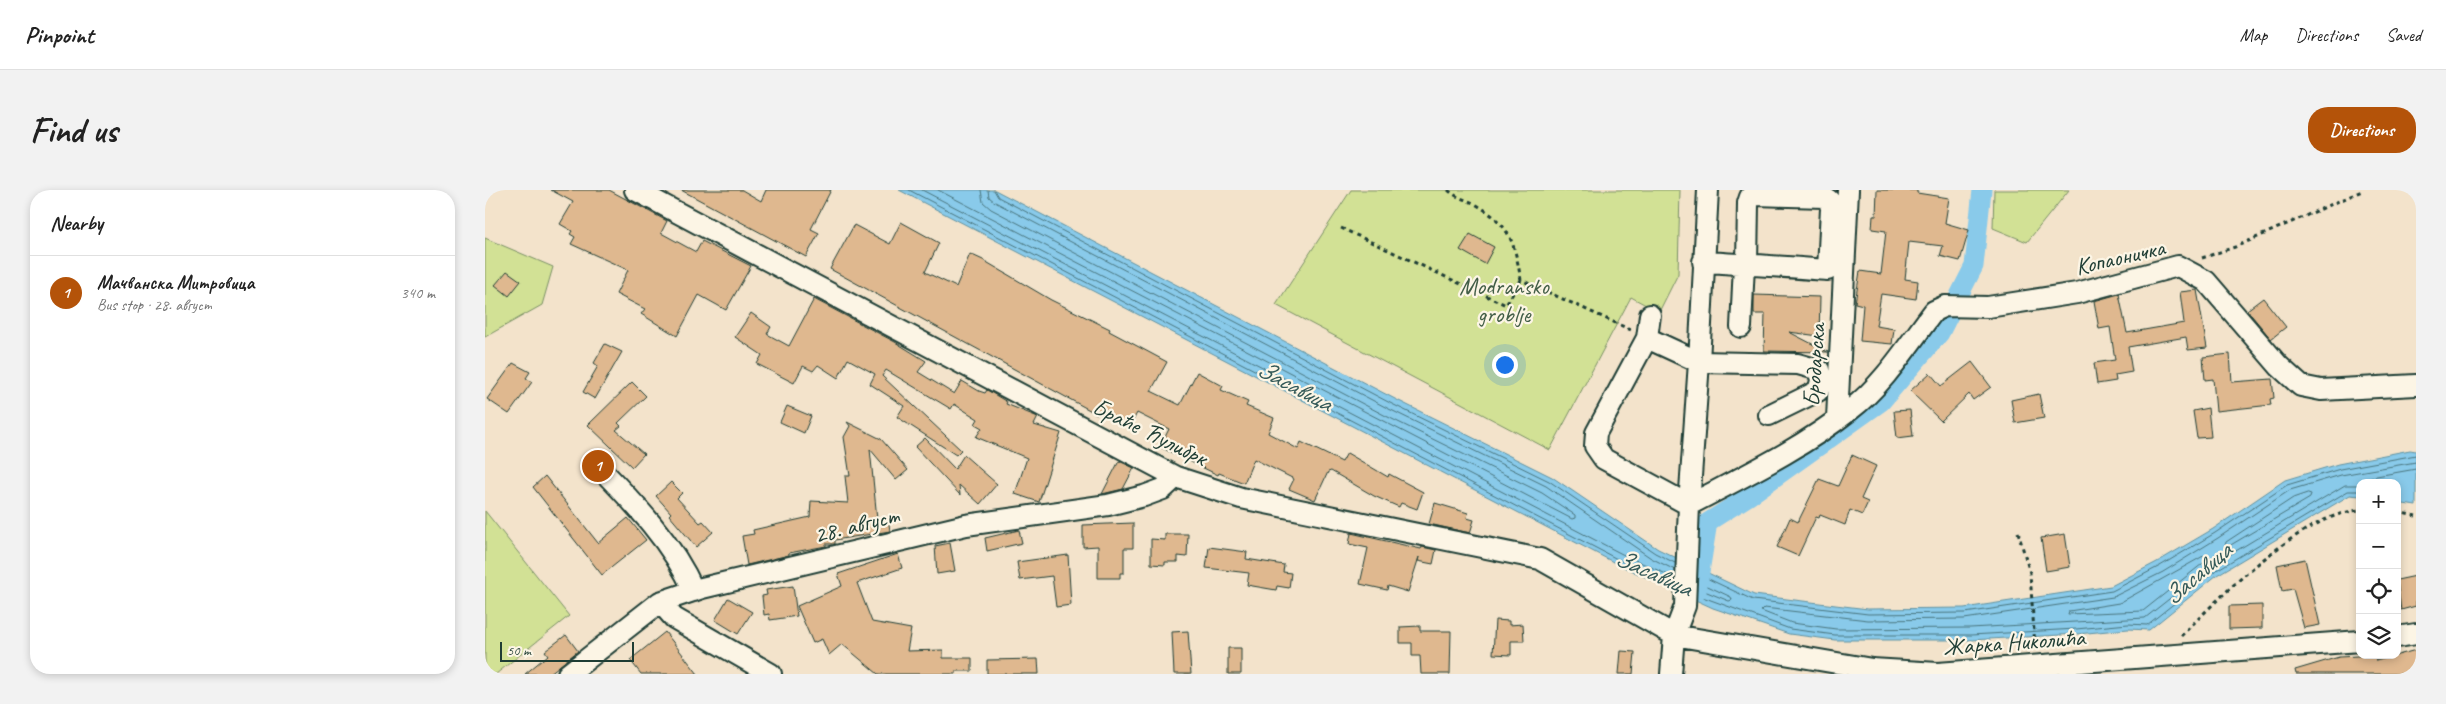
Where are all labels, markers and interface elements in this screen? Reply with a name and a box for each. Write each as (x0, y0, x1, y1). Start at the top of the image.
text: Pinpoint (25, 20, 94, 50)
text: Map (2240, 24, 2267, 46)
text: Directions (2295, 24, 2358, 46)
text: Saved (2386, 24, 2421, 46)
button: Directions (2308, 107, 2416, 153)
text: Find us (30, 108, 117, 153)
text: Nearby (50, 210, 103, 236)
street label: Копаоничка (2072, 232, 2169, 282)
text: Мачванска Митровица (97, 271, 254, 295)
park label: Modransko groblje (1459, 271, 1550, 329)
text: 1 (62, 283, 70, 303)
text: 340 m (401, 283, 435, 303)
text: Bus stop · 28. август (97, 295, 211, 315)
street label: Бродарска (1796, 320, 1832, 408)
your location (1492, 352, 1518, 378)
water label: Засавица (1251, 353, 1339, 420)
street label: Браће Ћулибрк (1088, 391, 1214, 474)
pin: 1 (582, 447, 614, 485)
map controls (2356, 479, 2401, 659)
button: + (2356, 479, 2401, 524)
street label: 28. август (811, 500, 903, 550)
button: − (2356, 524, 2401, 569)
water label: Засавица (2157, 534, 2240, 612)
water label: Засавица (1610, 542, 1699, 605)
button: locate (2356, 569, 2401, 614)
button: layers (2356, 614, 2401, 659)
street label: Жарка Николића (1942, 622, 2088, 662)
scale bar (500, 639, 634, 662)
text: 50 m (507, 642, 531, 659)

